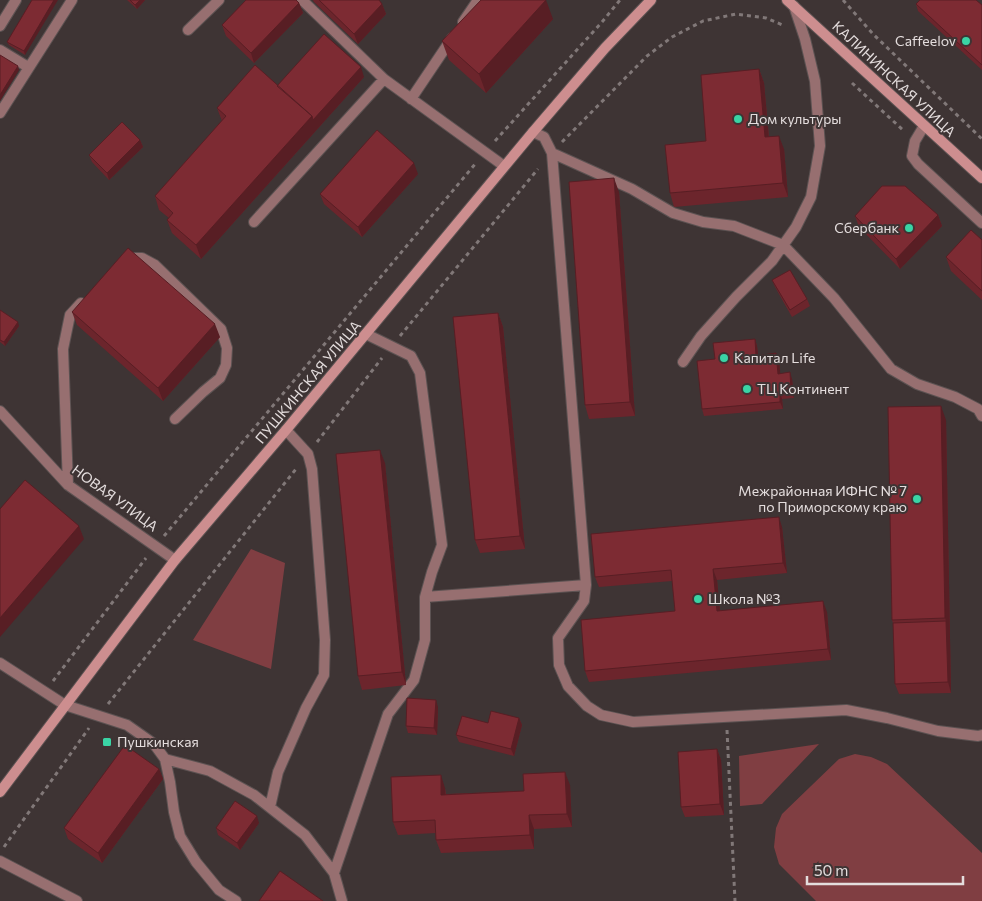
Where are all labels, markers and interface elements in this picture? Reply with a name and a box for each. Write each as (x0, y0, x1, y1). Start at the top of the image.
street label: КАЛИНИНСКАЯ УЛИЦА (829, 17, 960, 140)
place label: Caffeelov (895, 32, 956, 49)
marker: Caffeelov (960, 35, 972, 47)
place label: Дом культуры (748, 110, 842, 127)
marker: Дом культуры (732, 113, 744, 125)
place label: Сбербанк (834, 219, 899, 236)
marker: Сбербанк (903, 222, 915, 234)
street label: ПУШКИНСКАЯ УЛИЦА (251, 316, 364, 447)
place label: Капитал Life (734, 349, 815, 366)
marker: Капитал Life (718, 352, 730, 364)
place label: ТЦ Континент (757, 380, 850, 397)
marker: ТЦ Континент (741, 383, 753, 395)
street label: НОВАЯ УЛИЦА (69, 461, 162, 535)
place label: Межрайонная ИФНС № 7 по Приморскому краю (738, 482, 907, 515)
marker: Межрайонная ИФНС № 7 по Приморскому краю (911, 493, 923, 505)
place label: Школа №3 (708, 590, 781, 607)
marker: Школа №3 (692, 593, 704, 605)
place label: Пушкинская (117, 733, 199, 750)
marker: Пушкинская (101, 736, 113, 748)
scale bar (807, 854, 963, 886)
text: 50 m (814, 861, 848, 879)

